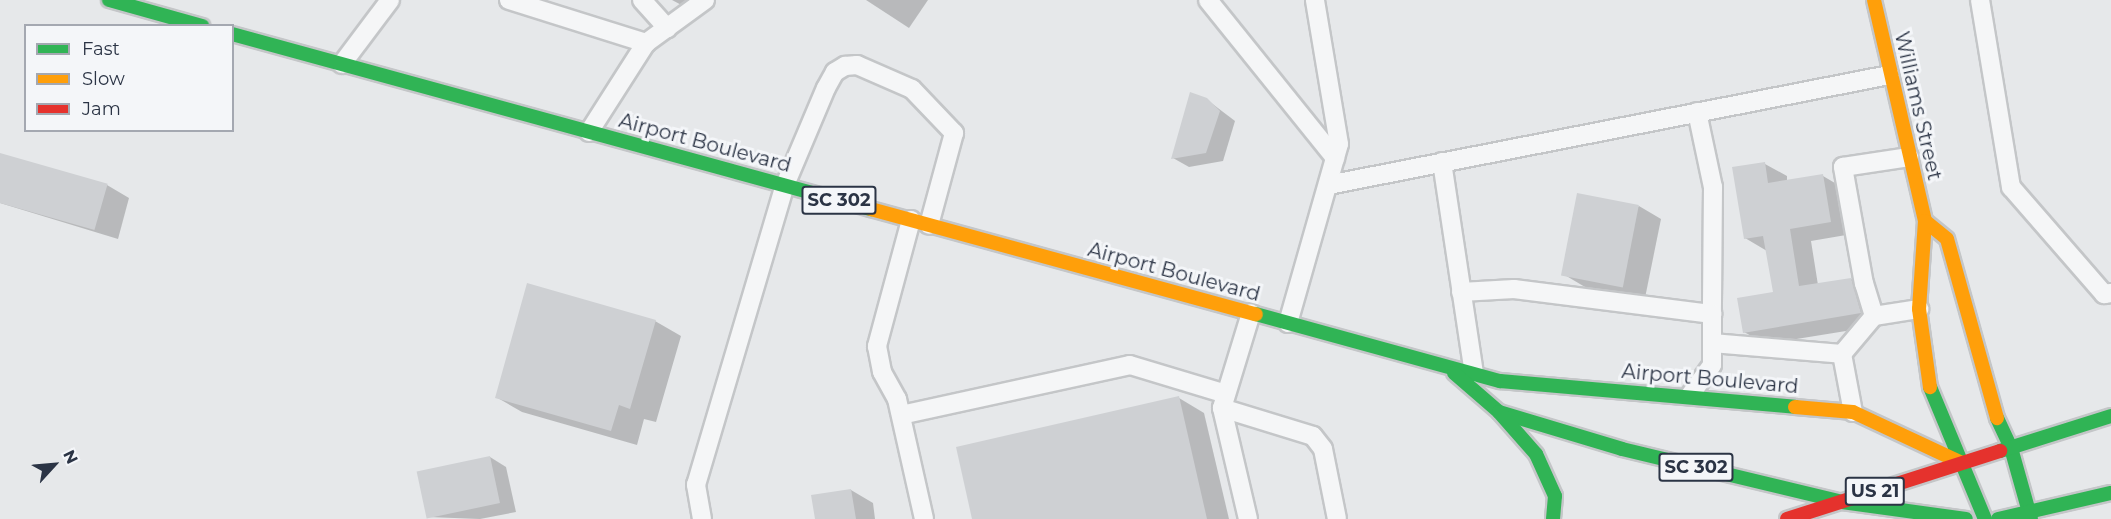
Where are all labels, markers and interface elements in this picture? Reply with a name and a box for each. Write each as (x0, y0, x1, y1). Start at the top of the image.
legend (24, 24, 234, 132)
street label: Williams Street (1889, 29, 1947, 183)
text: Fast (82, 38, 120, 60)
text: Slow (82, 68, 125, 90)
text: Jam (82, 98, 121, 120)
street label: Airport Boulevard (616, 108, 794, 178)
road number: SC 302 (800, 185, 878, 215)
street label: Airport Boulevard (1085, 237, 1263, 307)
street label: Airport Boulevard (1621, 359, 1799, 399)
north arrow (24, 435, 84, 495)
text: N (59, 447, 82, 467)
road number: SC 302 (1657, 452, 1735, 482)
road number: US 21 (1844, 476, 1906, 506)

